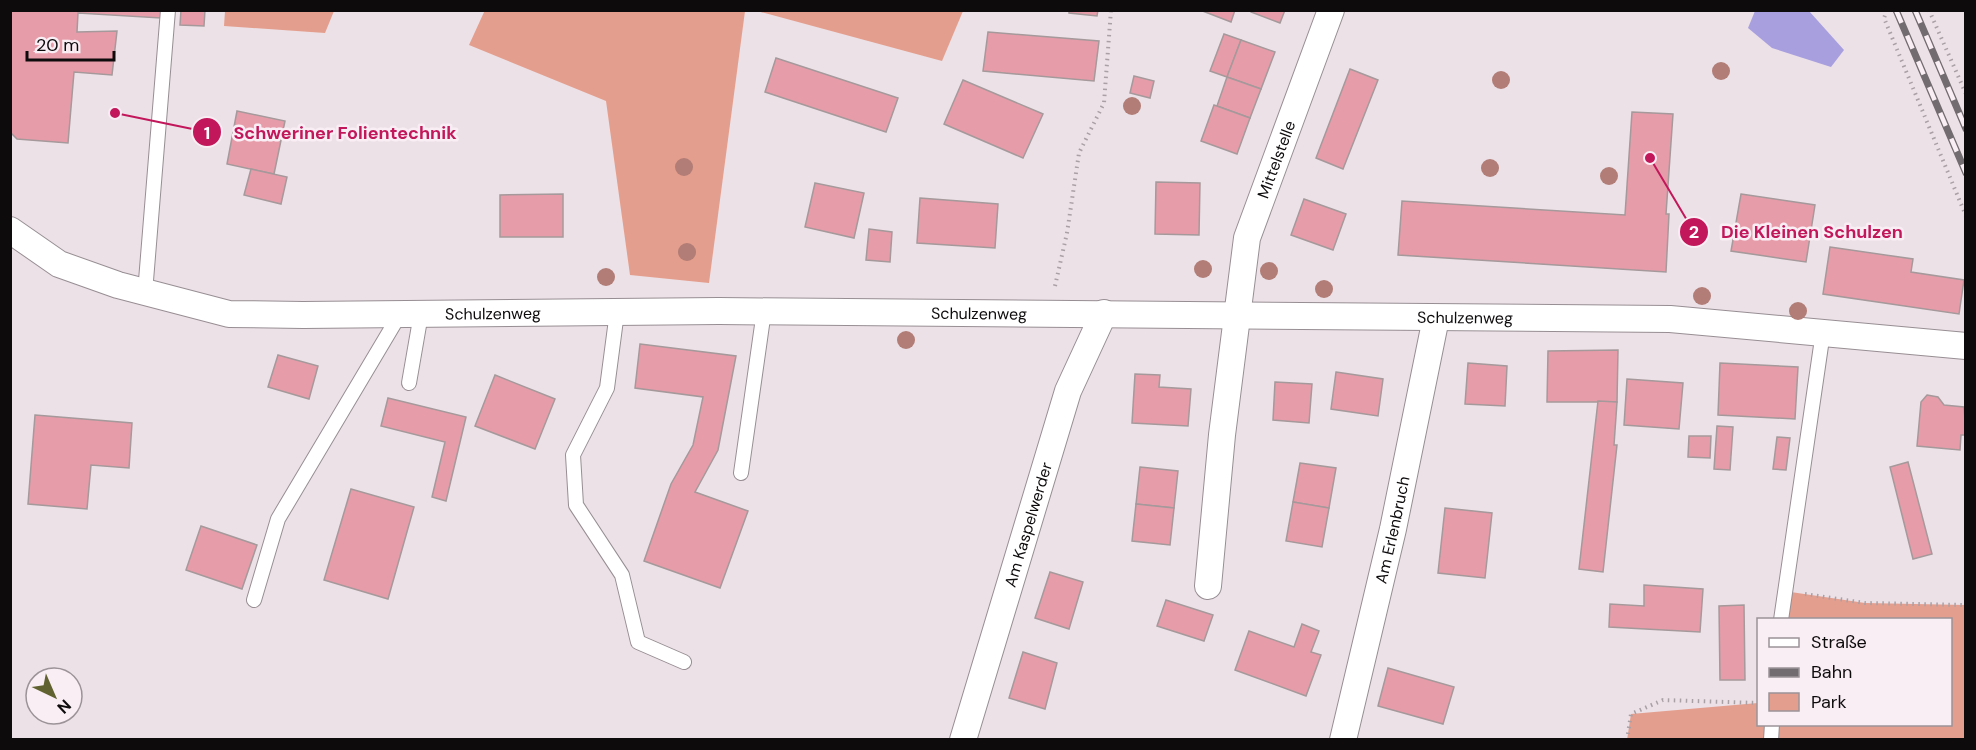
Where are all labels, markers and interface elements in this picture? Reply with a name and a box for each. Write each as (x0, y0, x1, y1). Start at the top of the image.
scale bar (27, 24, 114, 62)
text: 20 m (36, 33, 79, 57)
callout: Schweriner Folientechnik (192, 114, 469, 150)
street label: Mittelstelle (1253, 118, 1300, 201)
text: 1 (204, 121, 210, 145)
text: Schweriner Folientechnik (233, 121, 457, 145)
callout: Die Kleinen Schulzen (1679, 214, 1915, 250)
text: 2 (1689, 220, 1699, 244)
text: Die Kleinen Schulzen (1721, 220, 1903, 244)
street label: Schulzenweg (445, 303, 541, 325)
street label: Schulzenweg (931, 303, 1027, 325)
street label: Schulzenweg (1417, 307, 1513, 329)
street label: Am Kaspelwerder (1000, 460, 1057, 590)
street label: Am Erlenbruch (1370, 474, 1415, 586)
legend (1757, 618, 1952, 726)
text: Straße (1811, 630, 1867, 654)
text: Bahn (1811, 660, 1852, 684)
north arrow (24, 666, 84, 726)
text: Park (1811, 690, 1847, 714)
text: N (53, 695, 76, 718)

